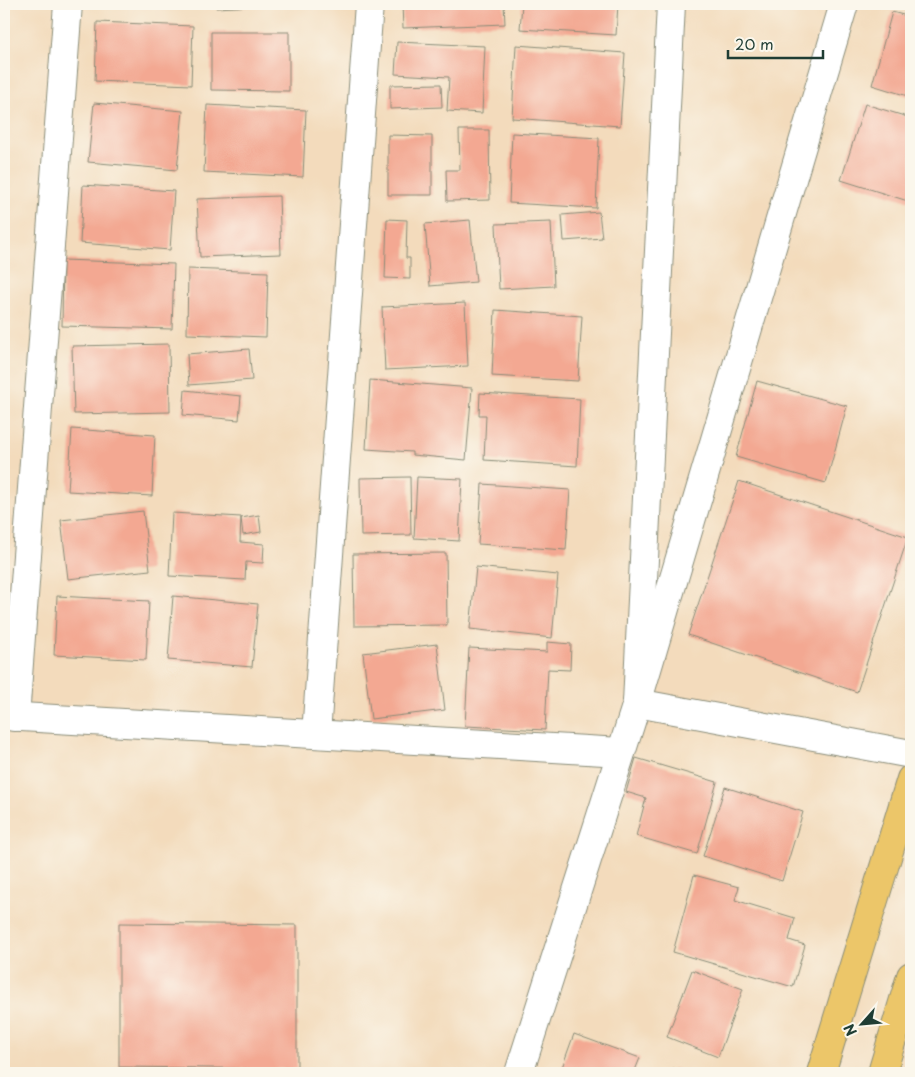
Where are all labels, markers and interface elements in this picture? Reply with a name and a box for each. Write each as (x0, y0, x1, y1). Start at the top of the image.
scale bar (728, 28, 822, 60)
text: 20 m (735, 32, 774, 55)
north arrow (838, 1000, 888, 1050)
text: N (838, 1020, 862, 1040)

